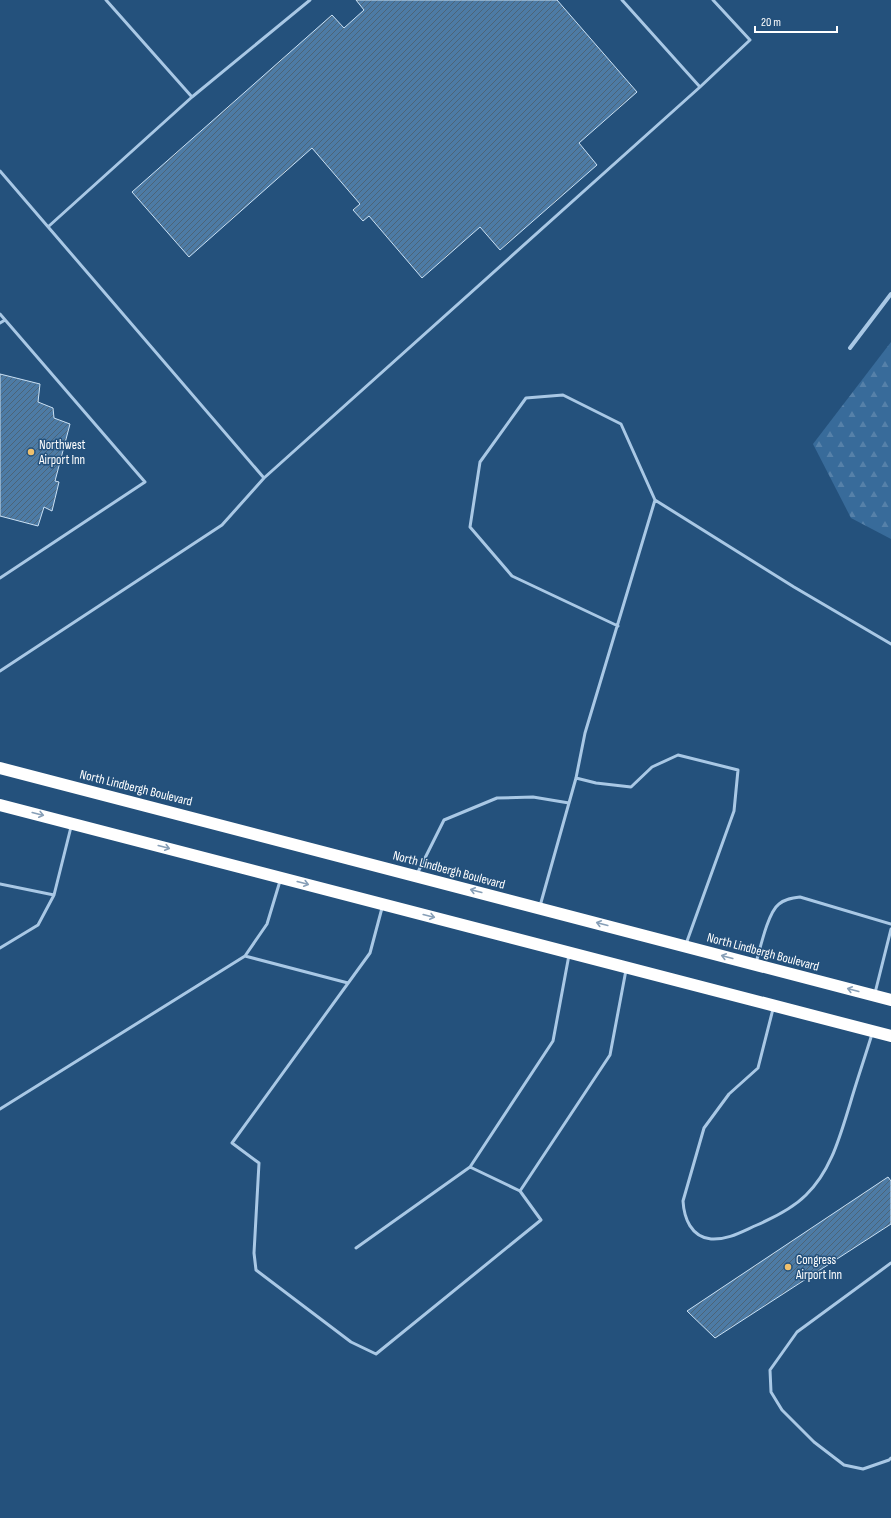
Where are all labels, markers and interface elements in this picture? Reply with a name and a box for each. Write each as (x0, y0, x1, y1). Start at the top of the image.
scale bar (755, 8, 837, 34)
text: 20 m (761, 15, 781, 30)
place label: Northwest Airport Inn (38, 437, 86, 468)
marker: Northwest Airport Inn (26, 447, 36, 457)
street label: North Lindbergh Boulevard (78, 766, 194, 810)
one-way arrow (31, 811, 44, 819)
one-way arrow (157, 843, 170, 851)
street label: North Lindbergh Boulevard (391, 847, 507, 893)
one-way arrow (296, 880, 309, 887)
one-way arrow (470, 887, 483, 894)
one-way arrow (422, 913, 435, 920)
one-way arrow (596, 920, 609, 927)
street label: North Lindbergh Boulevard (705, 929, 821, 975)
one-way arrow (721, 953, 734, 960)
one-way arrow (847, 986, 860, 993)
place label: Congress Airport Inn (795, 1252, 842, 1283)
marker: Congress Airport Inn (783, 1262, 793, 1272)

